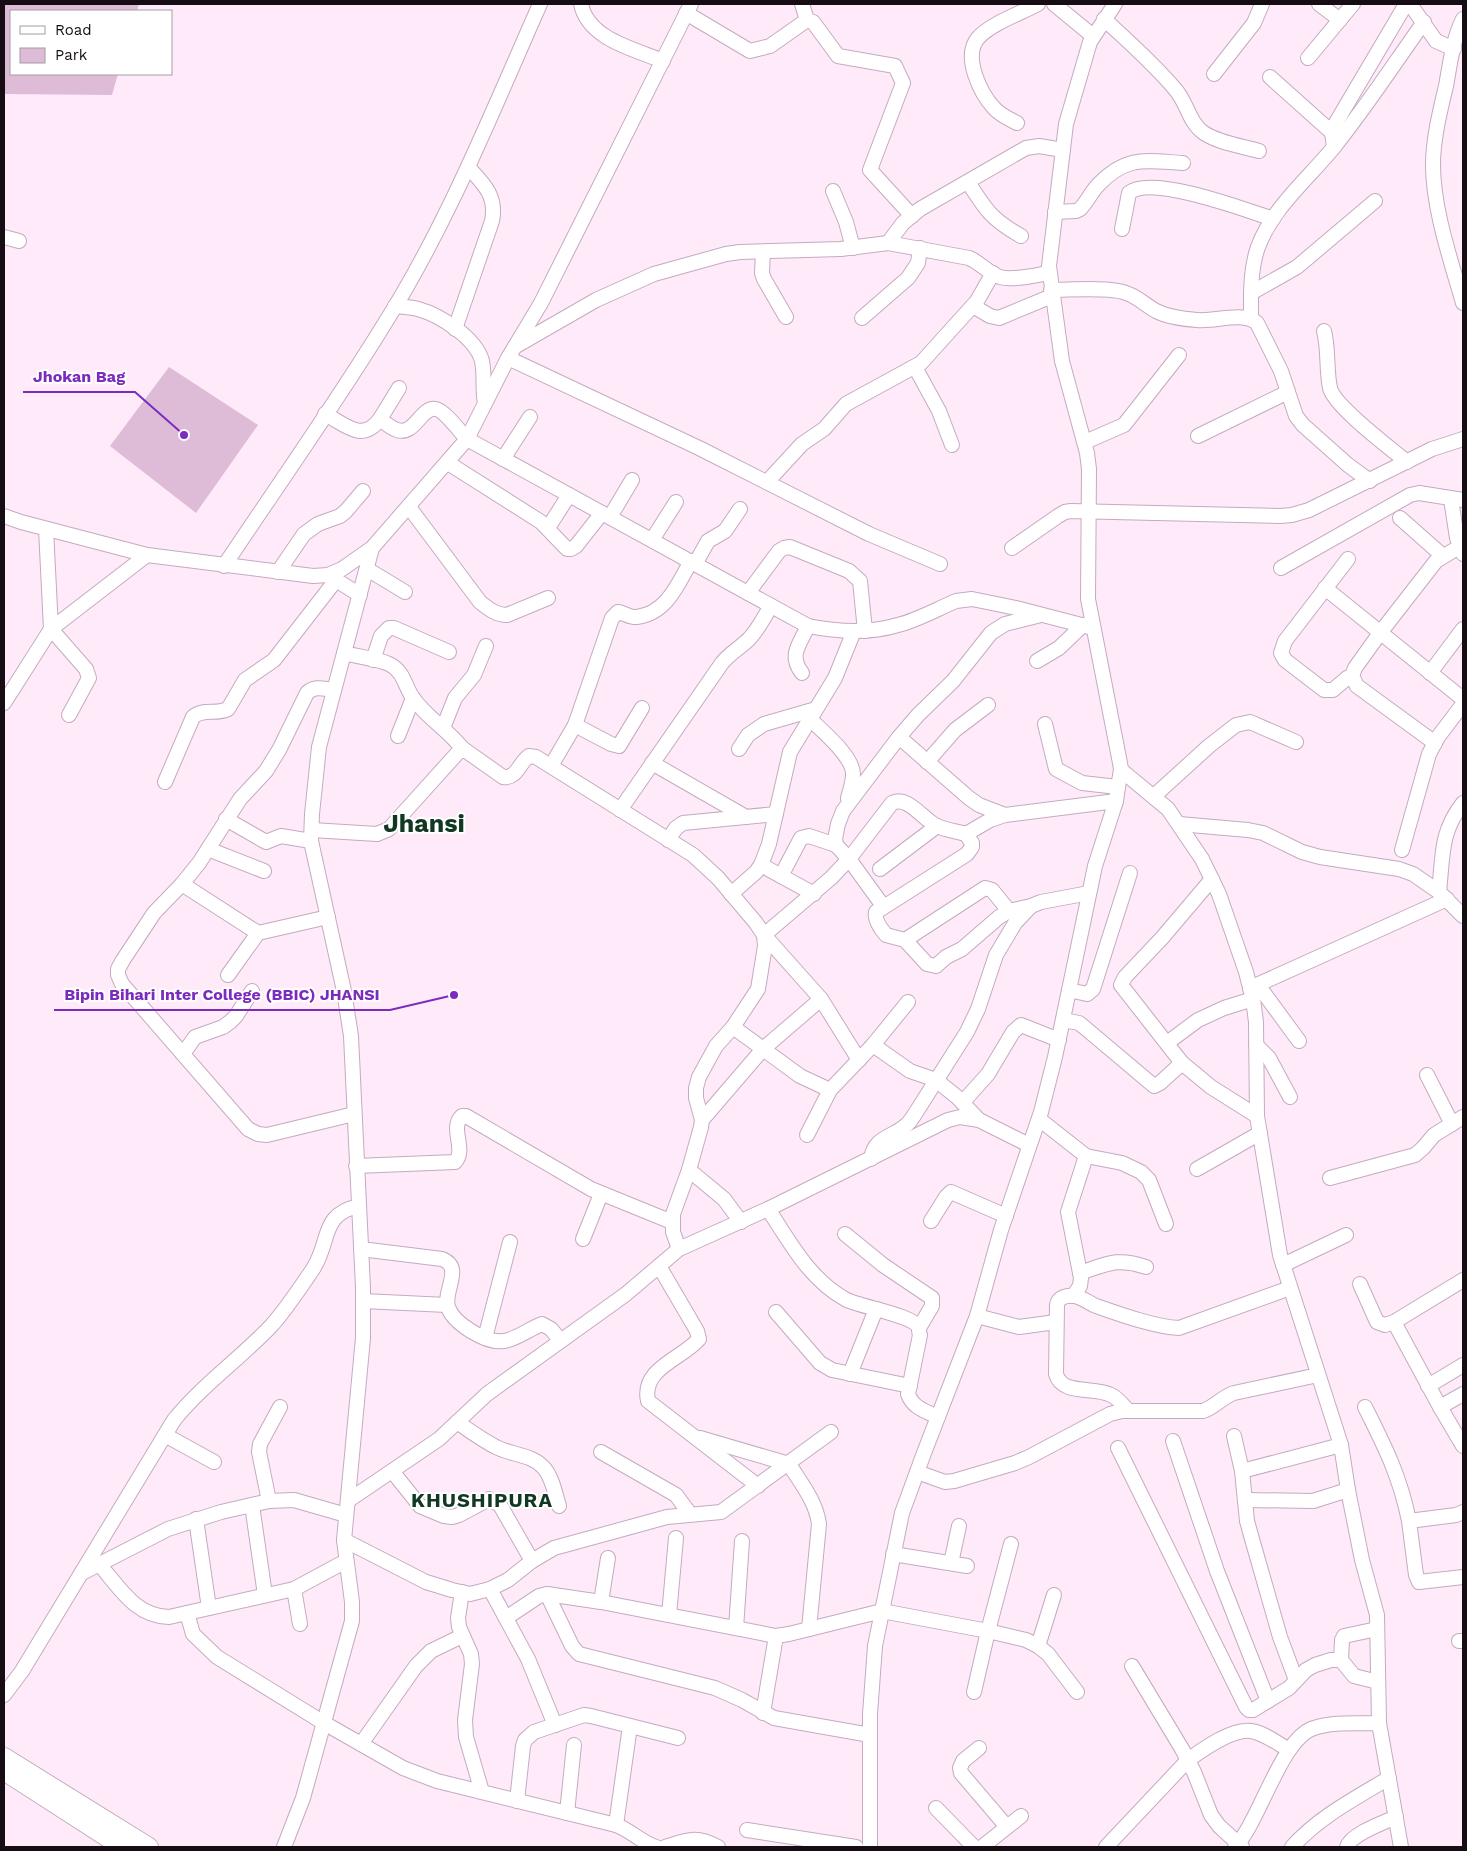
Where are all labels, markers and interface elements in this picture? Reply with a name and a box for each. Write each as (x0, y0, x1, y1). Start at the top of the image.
legend (10, 10, 172, 75)
text: Road (55, 21, 92, 39)
text: Park (55, 46, 88, 64)
callout: Jhokan Bag (23, 361, 135, 392)
text: Jhokan Bag (33, 367, 125, 386)
district label: Jhansi (383, 809, 465, 838)
callout: Bipin Bihari Inter College (BBIC) JHANSI (54, 979, 390, 1010)
text: Bipin Bihari Inter College (BBIC) JHANSI (64, 985, 380, 1004)
district label: KHUSHIPURA (411, 1488, 553, 1512)

